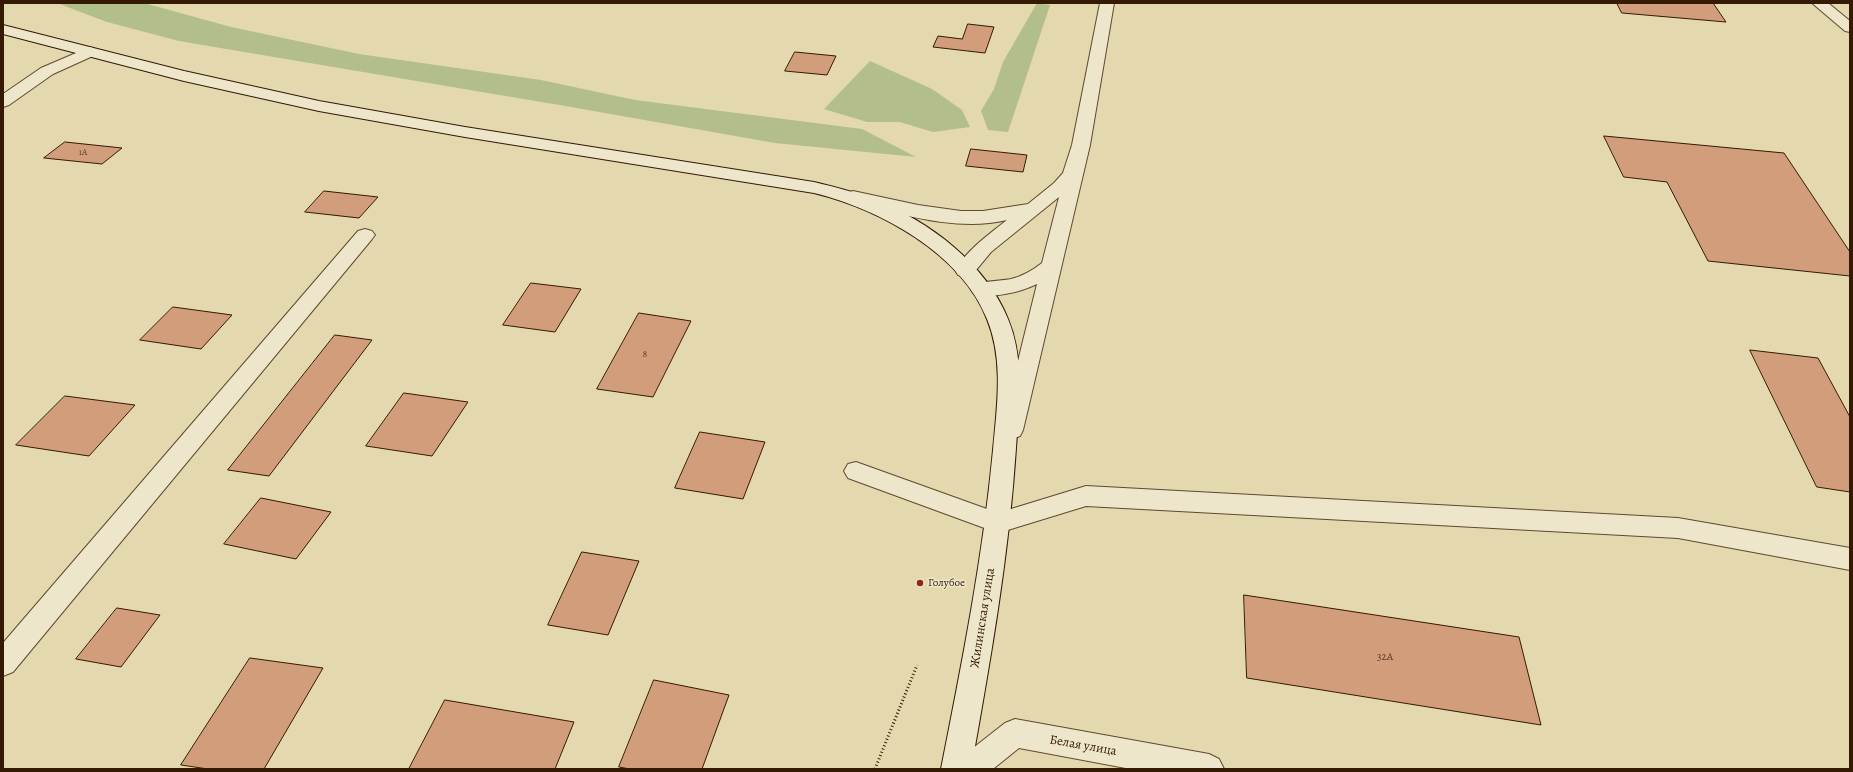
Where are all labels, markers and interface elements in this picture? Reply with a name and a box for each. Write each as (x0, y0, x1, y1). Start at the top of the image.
house number: 1А (79, 148, 87, 158)
house number: 8 (643, 350, 647, 360)
street label: Жилинская улица (967, 567, 999, 669)
place label: Голубое (928, 576, 965, 590)
marker: Голубое (915, 578, 925, 588)
house number: 32А (1377, 650, 1393, 664)
street label: Белая улица (1048, 732, 1118, 760)

